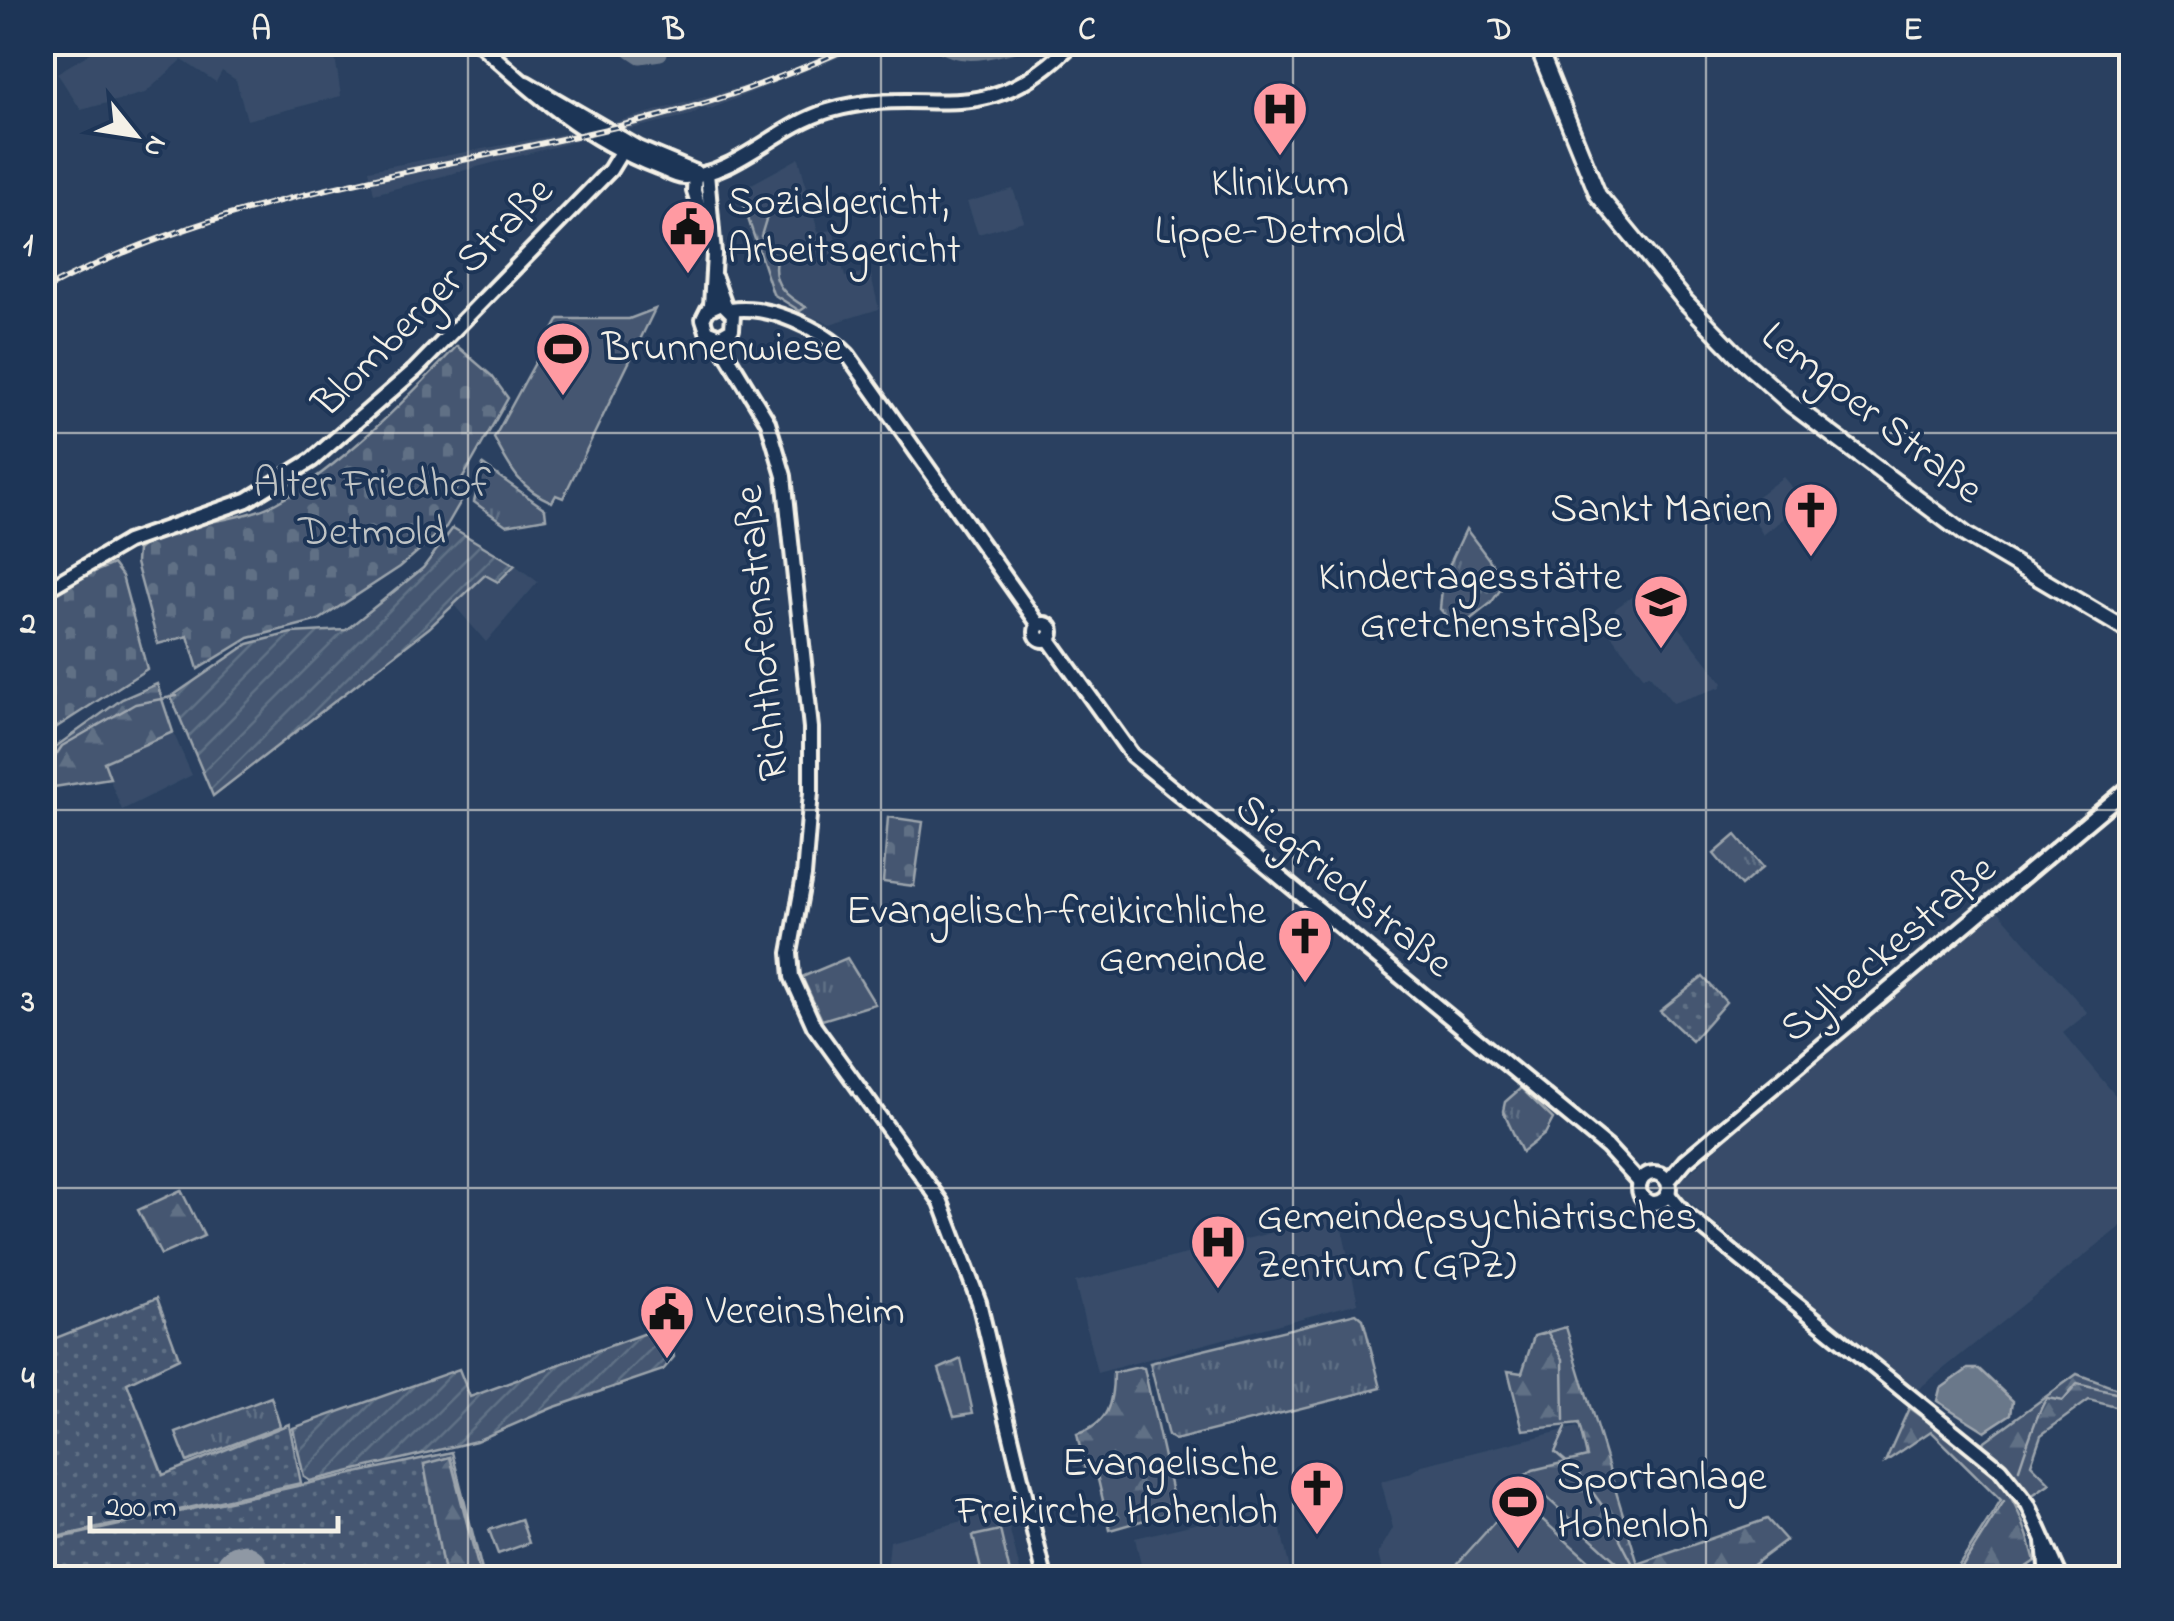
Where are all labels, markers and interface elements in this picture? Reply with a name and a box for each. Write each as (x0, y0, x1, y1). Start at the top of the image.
text: A (251, 8, 271, 55)
text: B (661, 8, 685, 55)
text: C (1078, 8, 1096, 55)
text: D (1486, 8, 1512, 55)
text: E (1903, 8, 1923, 55)
hospital icon: Klinikum Lippe-Detmold (1250, 79, 1310, 158)
north arrow (85, 85, 185, 185)
text: N (131, 127, 176, 164)
place label: Klinikum Lippe-Detmold (1155, 154, 1405, 263)
street label: Blomberger Straße (299, 163, 569, 433)
place label: Sozialgericht, Arbeitsgericht (727, 173, 961, 282)
public building icon: Sozialgericht, Arbeitsgericht (658, 197, 718, 276)
text: 1 (23, 224, 33, 271)
street label: Lemgoer Straße (1747, 308, 1995, 521)
sports icon: Brunnenwiese (533, 319, 593, 398)
place label: Brunnenwiese (601, 319, 842, 380)
park label: Alter Friedhof Detmold (253, 455, 491, 564)
place label: Sankt Marien (1550, 480, 1772, 541)
church icon: Sankt Marien (1781, 480, 1841, 559)
street label: Richthofenstraße (720, 483, 806, 783)
place label: Kindertagesstätte Gretchenstraße (1318, 548, 1622, 657)
school or university icon: Kindertagesstätte Gretchenstraße (1631, 572, 1691, 651)
text: 2 (19, 602, 36, 649)
street label: Siegfriedstraße (1221, 780, 1465, 994)
street label: Sylbeckestraße (1767, 841, 2011, 1059)
place label: Evangelisch-freikirchliche Gemeinde (846, 882, 1266, 991)
church icon: Evangelisch-freikirchliche Gemeinde (1275, 906, 1335, 985)
text: 3 (20, 980, 35, 1027)
place label: Gemeindepsychiatrisches Zentrum (GPZ) (1257, 1188, 1697, 1297)
hospital icon: Gemeindepsychiatrisches Zentrum (GPZ) (1188, 1212, 1248, 1291)
public building icon: Vereinsheim (637, 1282, 697, 1361)
place label: Vereinsheim (705, 1282, 905, 1343)
text: 4 (21, 1357, 35, 1404)
place label: Evangelische Freikirche Hohenloh (955, 1434, 1278, 1543)
place label: Sportanlage Hohenloh (1557, 1448, 1767, 1557)
church icon: Evangelische Freikirche Hohenloh (1287, 1458, 1347, 1537)
scale bar (90, 1471, 338, 1533)
sports icon: Sportanlage Hohenloh (1488, 1472, 1548, 1551)
text: 200 m (105, 1487, 177, 1531)

